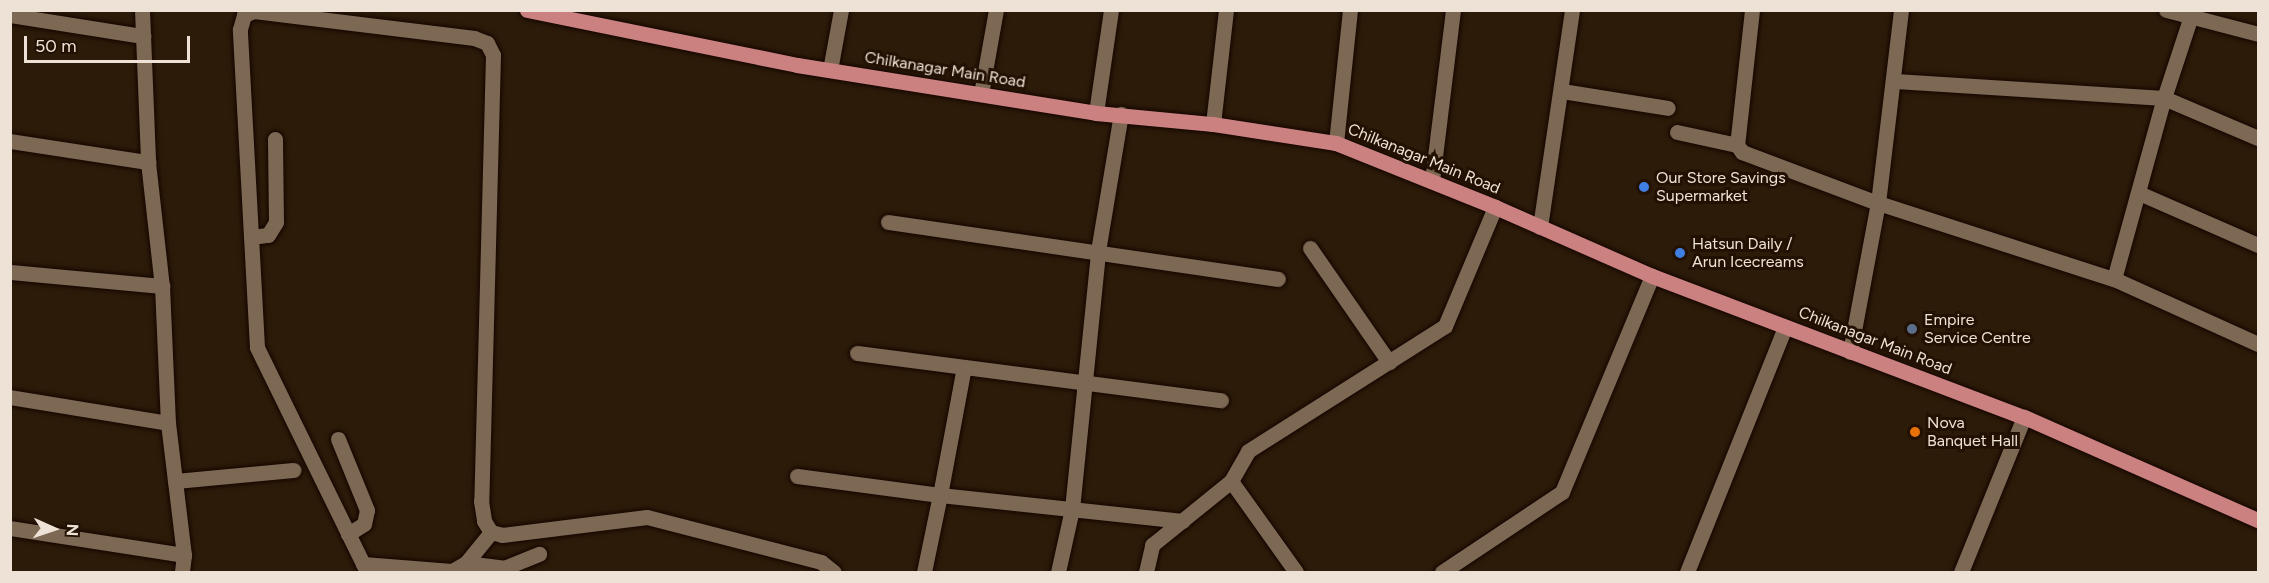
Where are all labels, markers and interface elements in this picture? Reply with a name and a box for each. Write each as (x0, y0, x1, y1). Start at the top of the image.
scale bar (27, 24, 194, 62)
text: 50 m (35, 35, 77, 57)
street label: Chilkanagar Main Road (863, 48, 1027, 92)
street label: Chilkanagar Main Road (1345, 120, 1503, 198)
place label: Our Store Savings Supermarket (1656, 168, 1786, 206)
marker: Our Store Savings Supermarket (1637, 180, 1651, 194)
place label: Hatsun Daily / Arun Icecreams (1692, 234, 1804, 272)
marker: Hatsun Daily / Arun Icecreams (1673, 246, 1687, 260)
street label: Chilkanagar Main Road (1796, 303, 1954, 379)
place label: Empire Service Centre (1924, 310, 2031, 348)
marker: Empire Service Centre (1905, 322, 1919, 336)
place label: Nova Banquet Hall (1927, 413, 2018, 451)
marker: Nova Banquet Hall (1908, 425, 1922, 439)
north arrow (24, 499, 84, 559)
text: N (63, 523, 82, 537)

